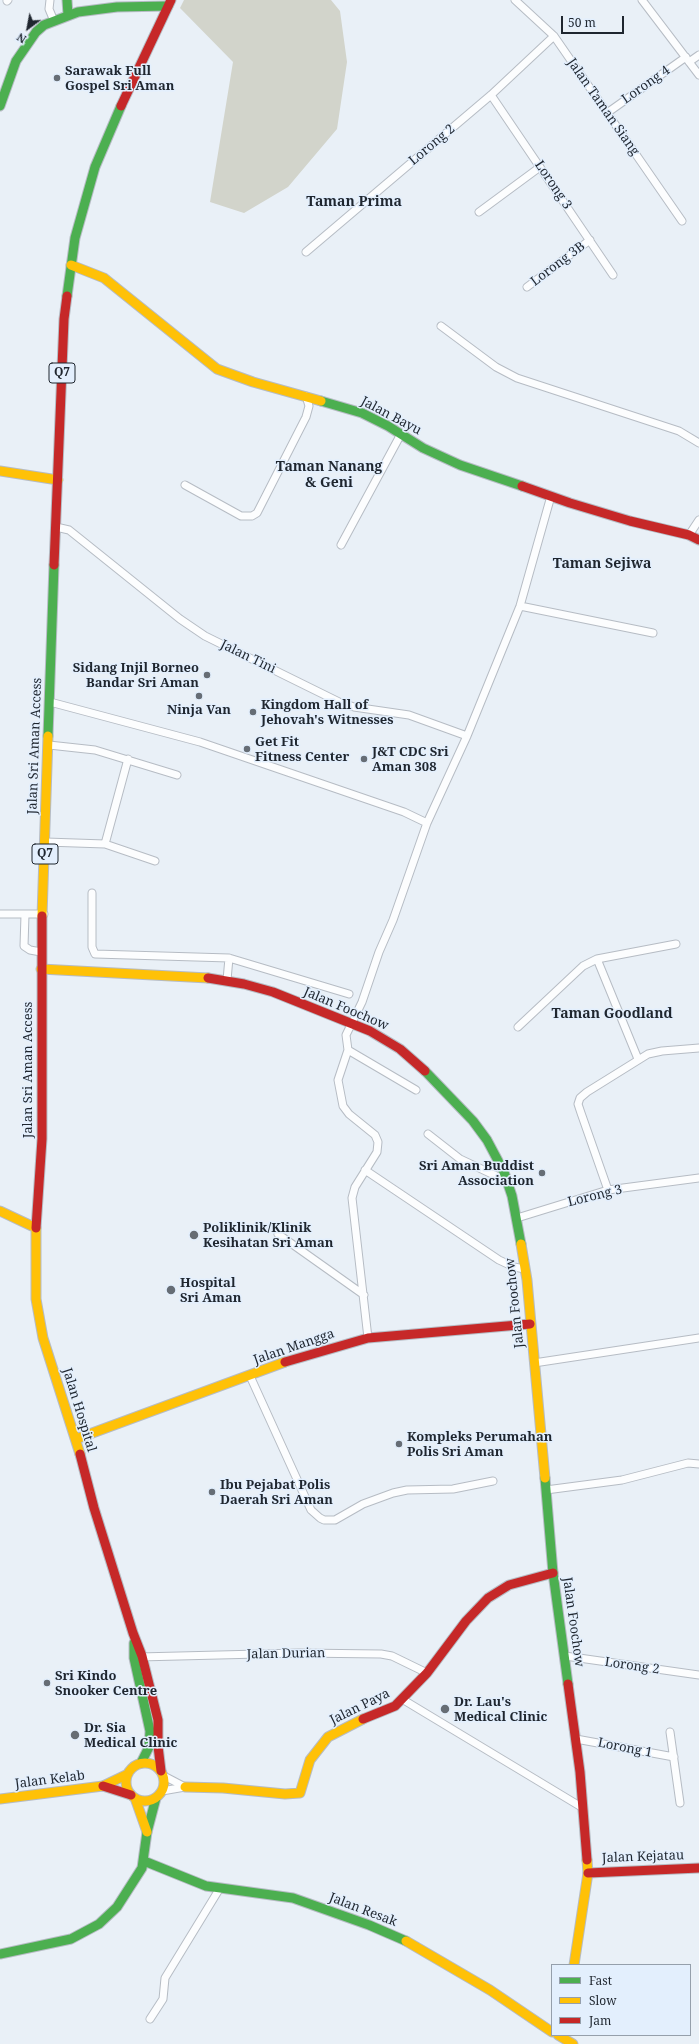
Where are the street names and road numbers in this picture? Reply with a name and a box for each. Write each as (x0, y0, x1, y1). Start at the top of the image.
street label: Jalan Taman Siang (564, 55, 642, 159)
street label: Lorong 4 (619, 63, 673, 107)
street label: Lorong 2 (406, 121, 458, 169)
street label: Lorong 3 (531, 158, 575, 212)
street label: Lorong 3B (528, 239, 588, 289)
road number: Q7 (49, 363, 75, 383)
street label: Jalan Bayu (358, 394, 424, 438)
street label: Jalan Tini (218, 637, 278, 677)
street label: Jalan Sri Aman Access (25, 677, 45, 815)
road number: Q7 (32, 844, 58, 864)
street label: Jalan Foochow (301, 984, 391, 1034)
street label: Jalan Sri Aman Access (20, 1002, 36, 1138)
street label: Lorong 3 (566, 1182, 624, 1210)
street label: Jalan Foochow (503, 1257, 527, 1349)
street label: Jalan Mangga (252, 1326, 336, 1368)
street label: Jalan Hospital (59, 1366, 99, 1454)
street label: Jalan Foochow (559, 1576, 587, 1668)
street label: Jalan Durian (246, 1646, 326, 1662)
street label: Lorong 2 (604, 1654, 660, 1678)
street label: Jalan Paya (328, 1686, 392, 1728)
street label: Lorong 1 (596, 1735, 654, 1761)
street label: Jalan Kelab (14, 1768, 86, 1792)
street label: Jalan Kejatau (602, 1848, 684, 1866)
street label: Jalan Resak (327, 1890, 399, 1930)

